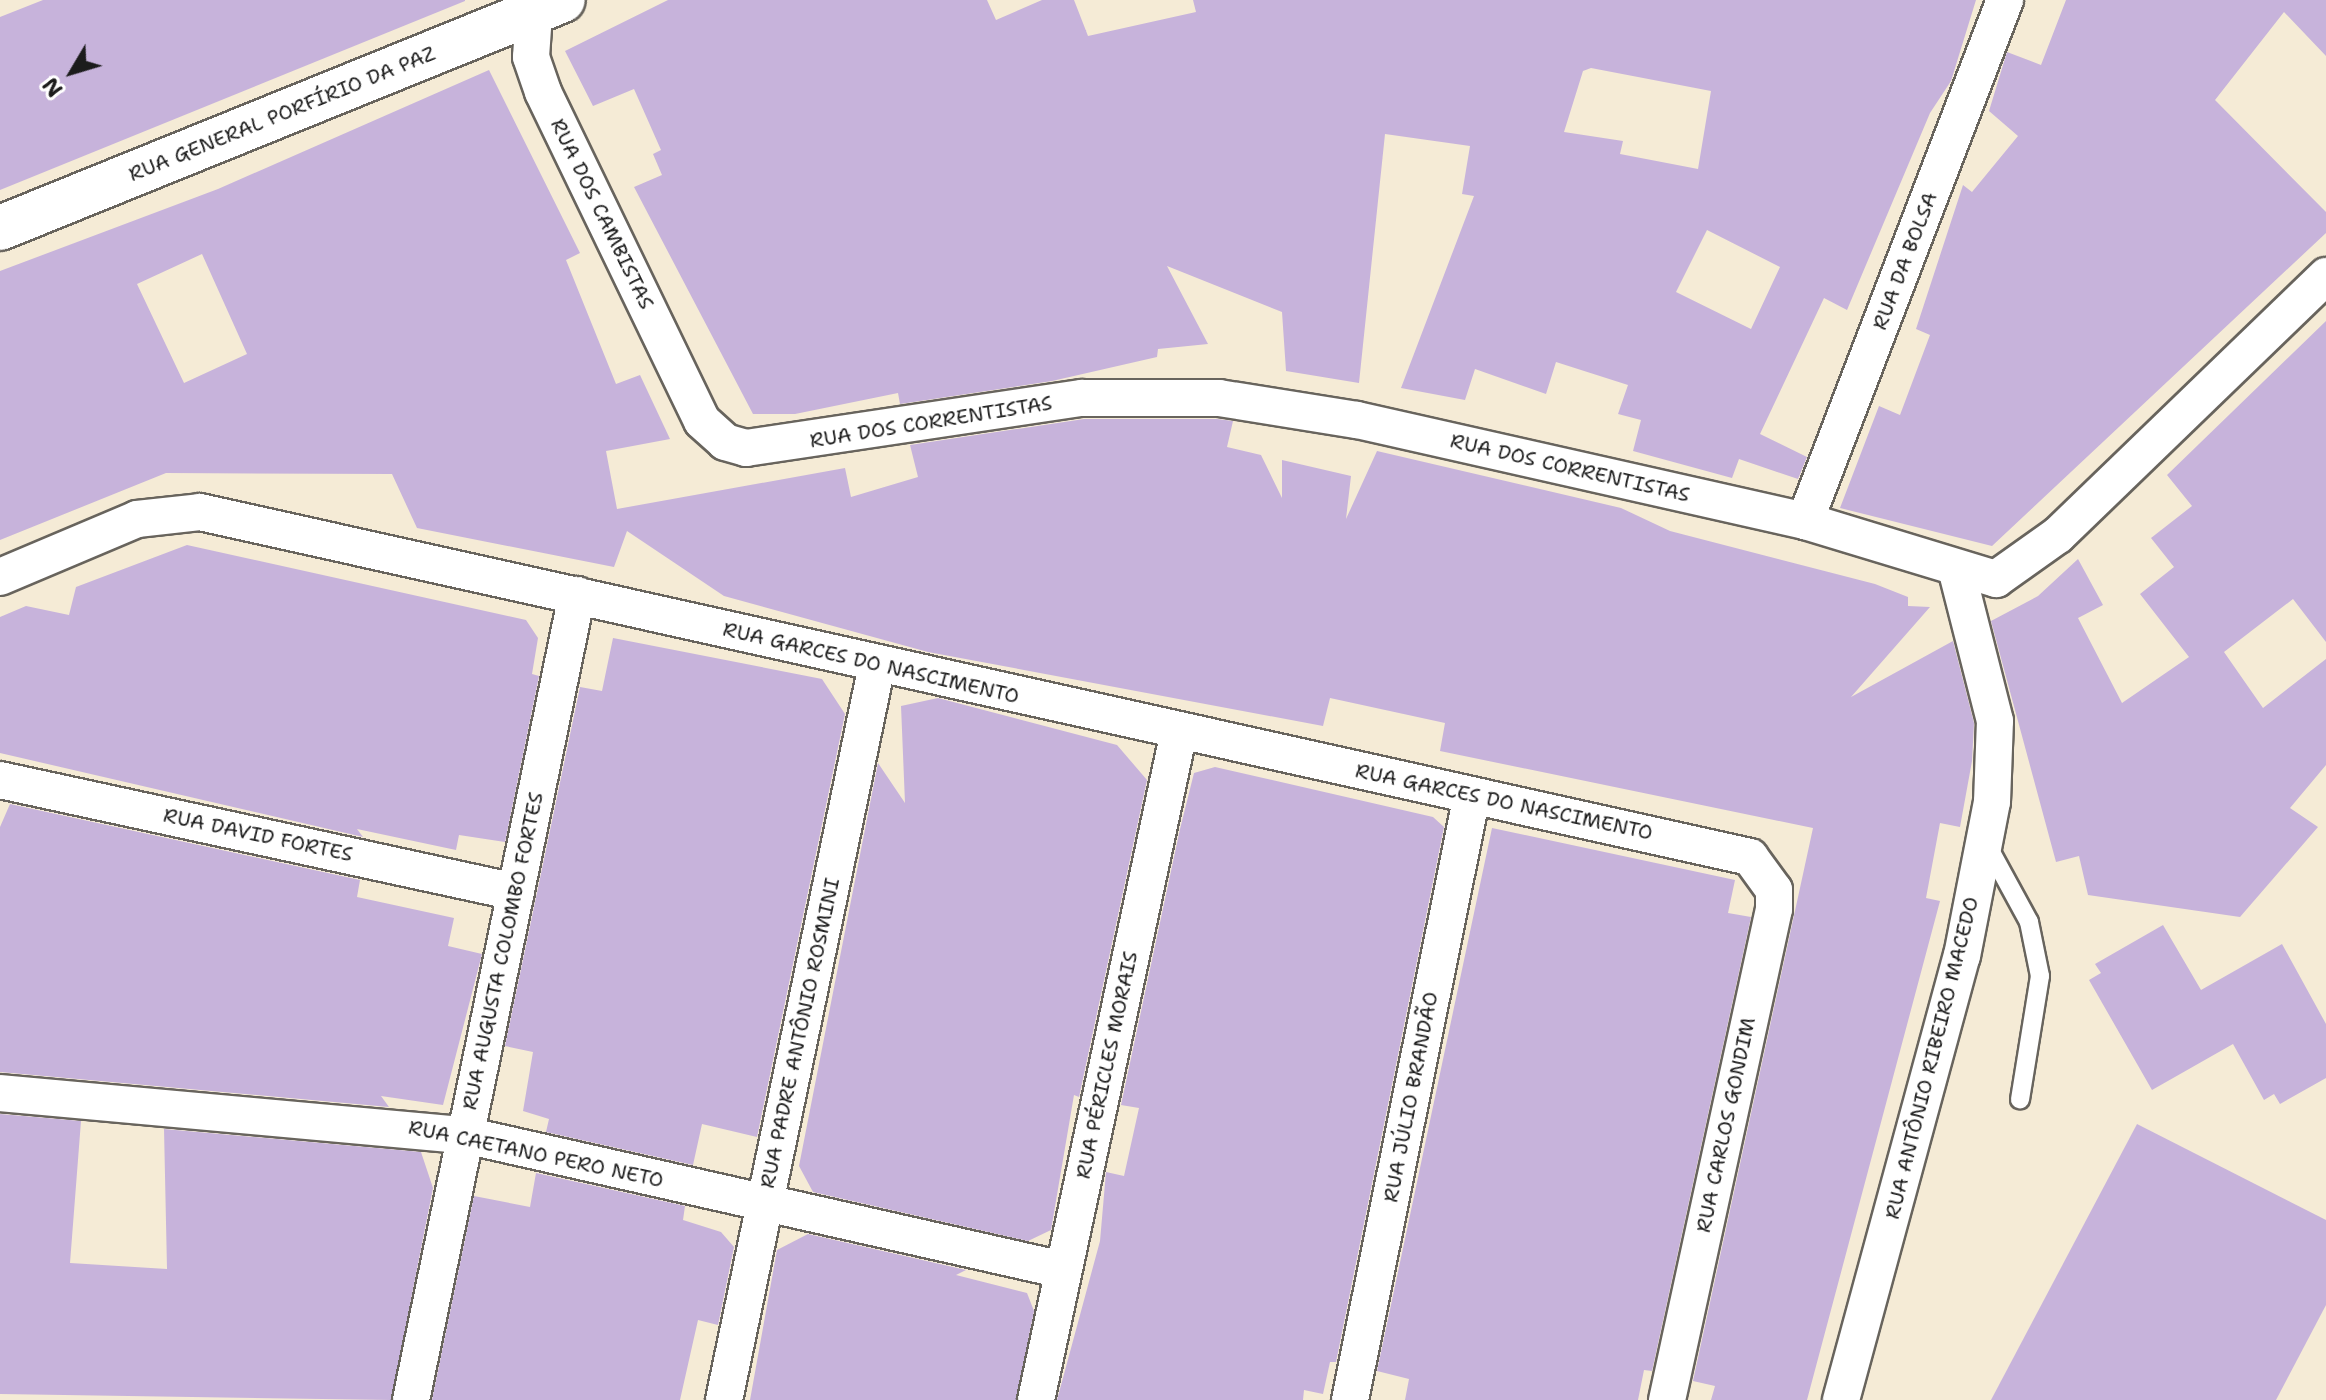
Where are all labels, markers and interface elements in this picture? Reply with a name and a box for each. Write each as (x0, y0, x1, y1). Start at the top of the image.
north arrow (32, 32, 112, 112)
street label: RUA GENERAL PORFÍRIO DA PAZ (125, 41, 439, 187)
text: N (36, 71, 69, 103)
street label: RUA DOS CAMBISTAS (545, 115, 659, 313)
street label: RUA DA BOLSA (1868, 189, 1942, 333)
street label: RUA DOS CORRENTISTAS (808, 391, 1054, 453)
street label: RUA DOS CORRENTISTAS (1448, 429, 1692, 507)
street label: RUA GARCES DO NASCIMENTO (721, 617, 1021, 709)
street label: RUA GARCES DO NASCIMENTO (1353, 759, 1655, 845)
street label: RUA AUGUSTA COLOMBO FORTES (458, 790, 548, 1112)
street label: RUA DAVID FORTES (161, 803, 355, 867)
street label: RUA PADRE ANTÔNIO ROSMINI (755, 876, 845, 1190)
street label: RUA ANTÔNIO RIBEIRO MACEDO (1880, 894, 1984, 1222)
street label: RUA PÉRICLES MORAIS (1071, 949, 1143, 1181)
street label: RUA JÚLIO BRANDÃO (1379, 990, 1443, 1204)
street label: RUA CARLOS GONDIM (1691, 1015, 1761, 1235)
street label: RUA CAETANO PERO NETO (406, 1115, 666, 1193)

